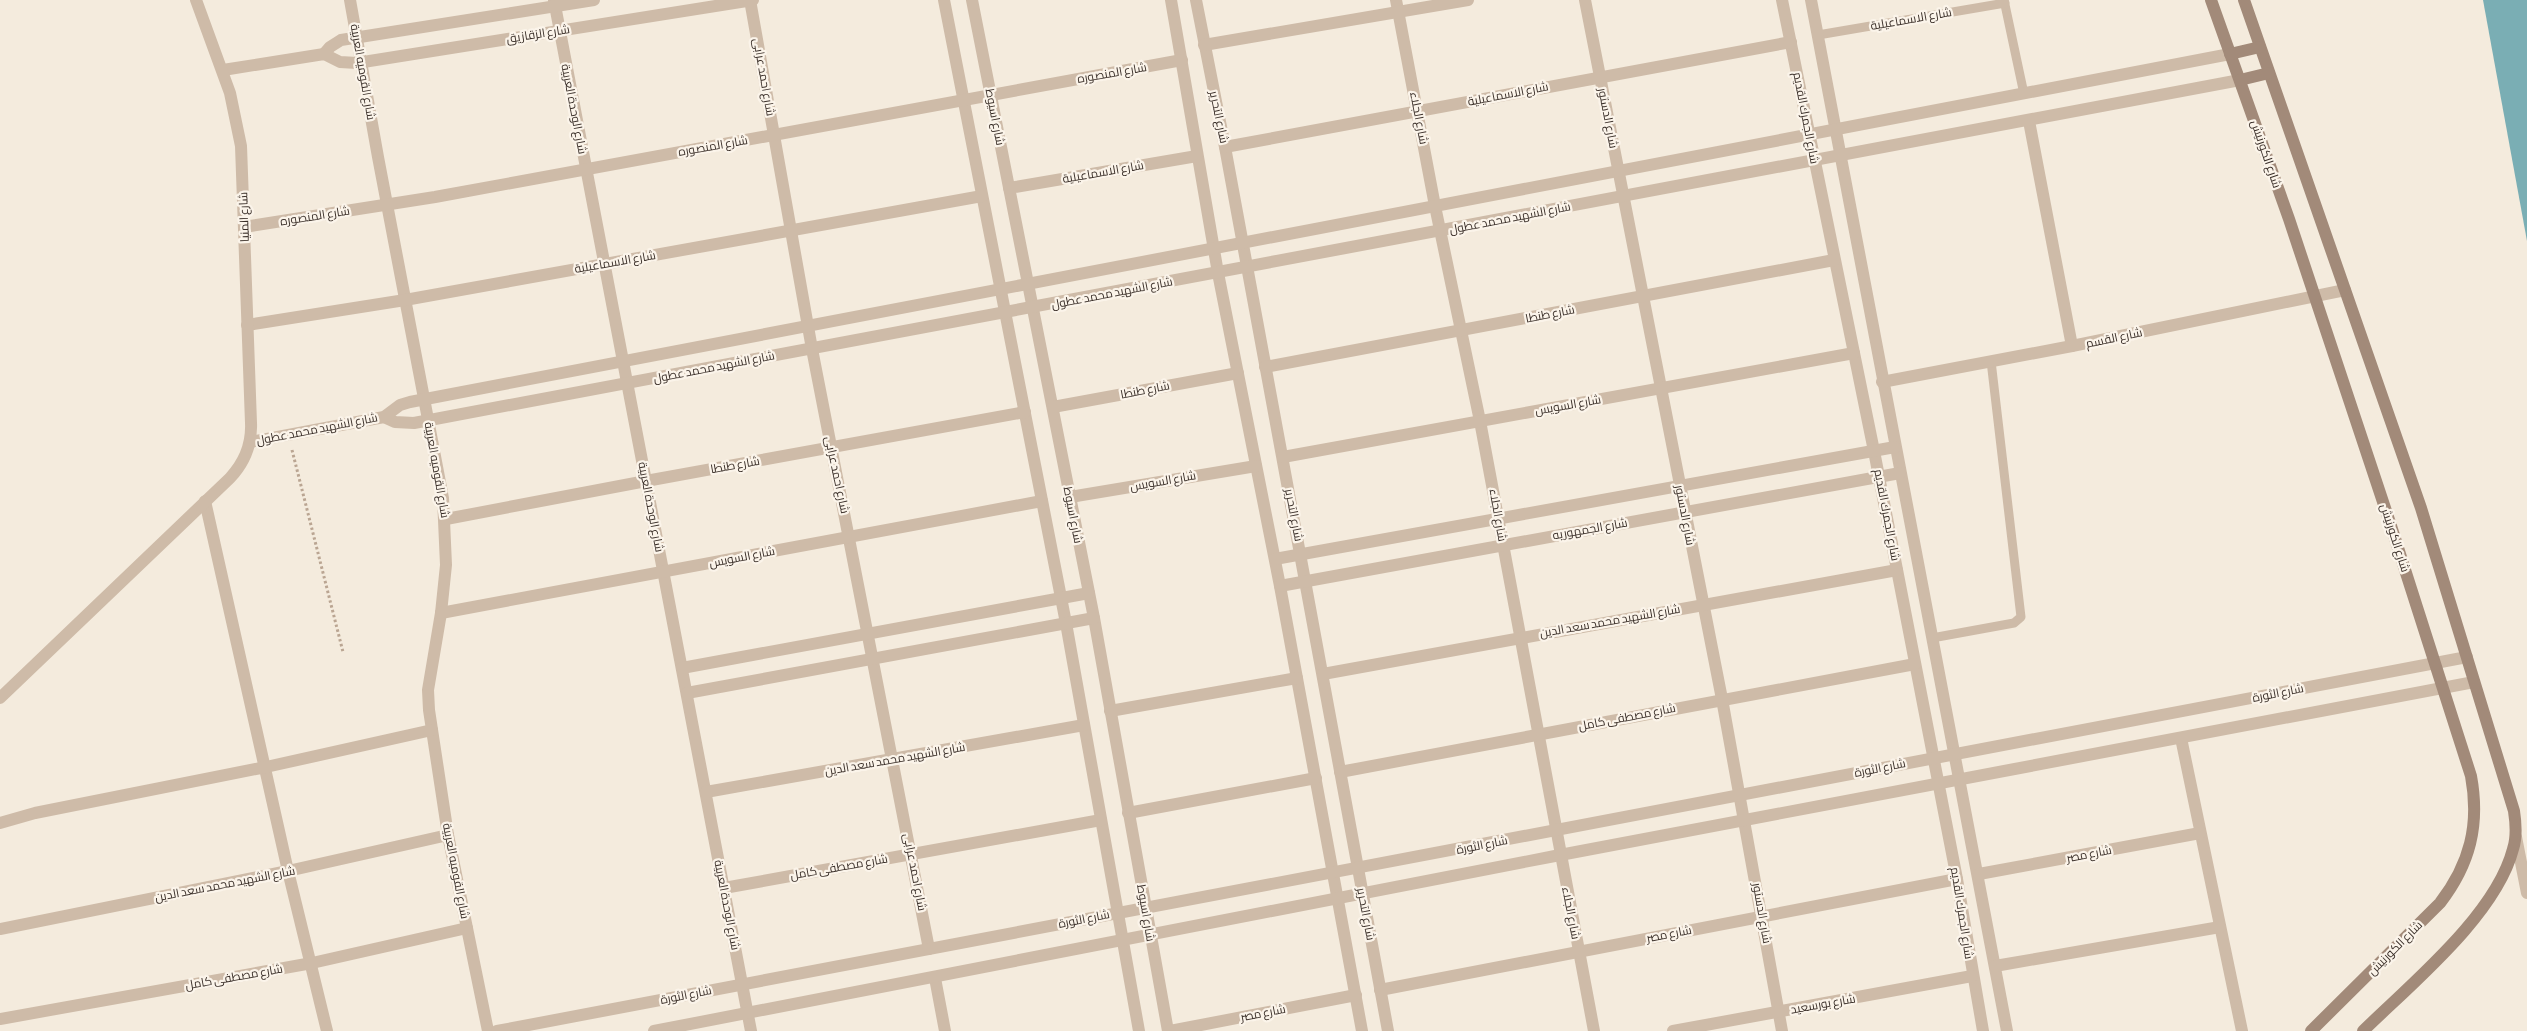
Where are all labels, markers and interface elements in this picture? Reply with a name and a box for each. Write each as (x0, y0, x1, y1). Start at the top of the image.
street label: شارع الاسماعيلية (1869, 5, 1953, 34)
street label: شارع الزقازيق (505, 22, 571, 47)
street label: شارع القوميه العربية (347, 23, 378, 121)
street label: شارع احمد عرابى (749, 37, 778, 117)
street label: شارع المنصوره (1076, 60, 1148, 87)
street label: شارع الوحدة العربية (557, 63, 590, 156)
street label: شارع الجمرك القديم (1789, 71, 1822, 165)
street label: شارع الاسماعيلية (1466, 79, 1550, 110)
street label: شارع الدستور (1594, 86, 1621, 150)
street label: شارع اسيوط (982, 87, 1007, 147)
street label: شارع التحرير (1205, 88, 1231, 145)
street label: شارع الجلاء (1406, 91, 1431, 146)
street label: شارع الكورنيش (2247, 118, 2284, 190)
street label: شارع المنصوره (677, 133, 749, 160)
street label: شارع الاسماعيلية (1061, 158, 1145, 187)
street label: شارع المنيا (236, 192, 253, 242)
street label: شارع الشهيد محمد عطول (1448, 199, 1572, 238)
street label: شارع المنصوره (279, 204, 351, 229)
street label: شارع الاسماعيلية (573, 248, 657, 277)
street label: شارع الشهيد محمد عطول (1050, 274, 1174, 313)
street label: شارع طنطا (1524, 302, 1576, 327)
street label: شارع القسم (2085, 325, 2144, 352)
street label: شارع الشهيد محمد عطول (652, 348, 776, 387)
street label: شارع طنطا (1119, 378, 1171, 403)
street label: شارع السويس (1534, 392, 1602, 419)
street label: شارع الشهيد محمد عطول (255, 410, 379, 449)
street label: شارع القوميه العربية (421, 421, 452, 519)
street label: شارع احمد عرابى (821, 435, 852, 515)
street label: شارع طنطا (709, 454, 761, 477)
street label: شارع الوحدة العربية (634, 461, 667, 554)
street label: شارع السويس (1129, 468, 1197, 495)
street label: شارع الجمرك القديم (1870, 468, 1903, 562)
street label: شارع الدستور (1671, 483, 1698, 547)
street label: شارع اسيوط (1060, 485, 1085, 545)
street label: شارع التحرير (1281, 486, 1306, 543)
street label: شارع الجلاء (1485, 488, 1510, 543)
street label: شارع الكورنيش (2376, 502, 2413, 574)
street label: شارع الجمهوريه (1551, 516, 1629, 543)
street label: شارع السويس (708, 544, 776, 571)
street label: شارع الشهيد محمد سعد الدين (1539, 602, 1682, 641)
street label: شارع الثورة (2251, 681, 2305, 706)
street label: شارع مصطفى كامل (1577, 701, 1677, 734)
street label: شارع الشهيد محمد سعد الدين (824, 740, 967, 779)
street label: شارع الثورة (1853, 756, 1907, 781)
street label: شارع القوميه العربية (439, 822, 472, 920)
street label: شارع احمد عرابى (900, 832, 929, 912)
street label: شارع الثورة (1455, 833, 1509, 858)
street label: شارع مصر (2064, 843, 2113, 866)
street label: شارع مصطفى كامل (789, 852, 889, 883)
street label: شارع الوحدة العربية (710, 859, 743, 952)
street label: شارع الشهيد محمد سعد الدين (154, 864, 297, 905)
street label: شارع الجمرك القديم (1947, 866, 1976, 960)
street label: شارع الدستور (1749, 881, 1774, 945)
street label: شارع اسيوط (1133, 883, 1158, 943)
street label: شارع التحرير (1353, 885, 1378, 942)
street label: شارع الجلاء (1558, 886, 1583, 941)
street label: شارع الثورة (1057, 907, 1111, 932)
street label: شارع الكورنيش (2365, 918, 2426, 979)
street label: شارع مصر (1644, 923, 1693, 946)
street label: شارع مصطفى كامل (184, 962, 284, 993)
street label: شارع الثورة (659, 983, 713, 1008)
street label: شارع بورسعيد (1789, 991, 1857, 1018)
street label: شارع مصر (1238, 1002, 1287, 1025)

